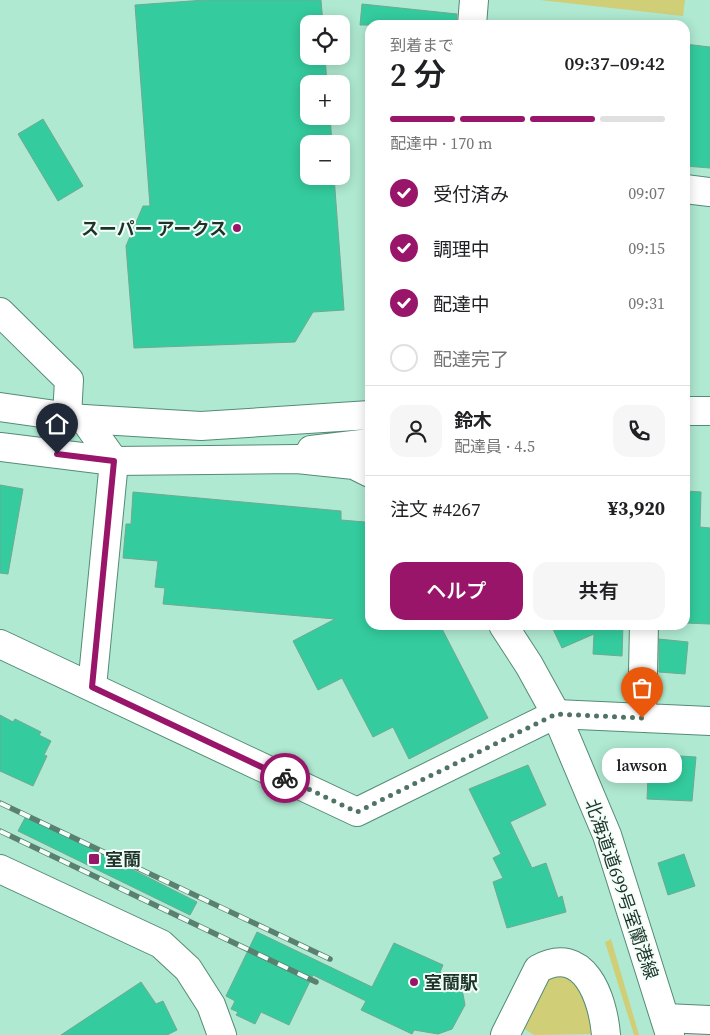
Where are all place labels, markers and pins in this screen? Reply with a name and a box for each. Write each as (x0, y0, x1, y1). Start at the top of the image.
place label: スーパー アークス (81, 216, 227, 241)
marker: スーパー アークス (231, 222, 243, 234)
pin (36, 403, 78, 454)
pin (621, 667, 663, 718)
callout: lawson (602, 748, 682, 783)
place label: 室蘭 (105, 847, 141, 872)
marker: 室蘭 (87, 852, 101, 866)
place label: 室蘭駅 (424, 970, 478, 995)
marker: 室蘭駅 (408, 976, 420, 988)

